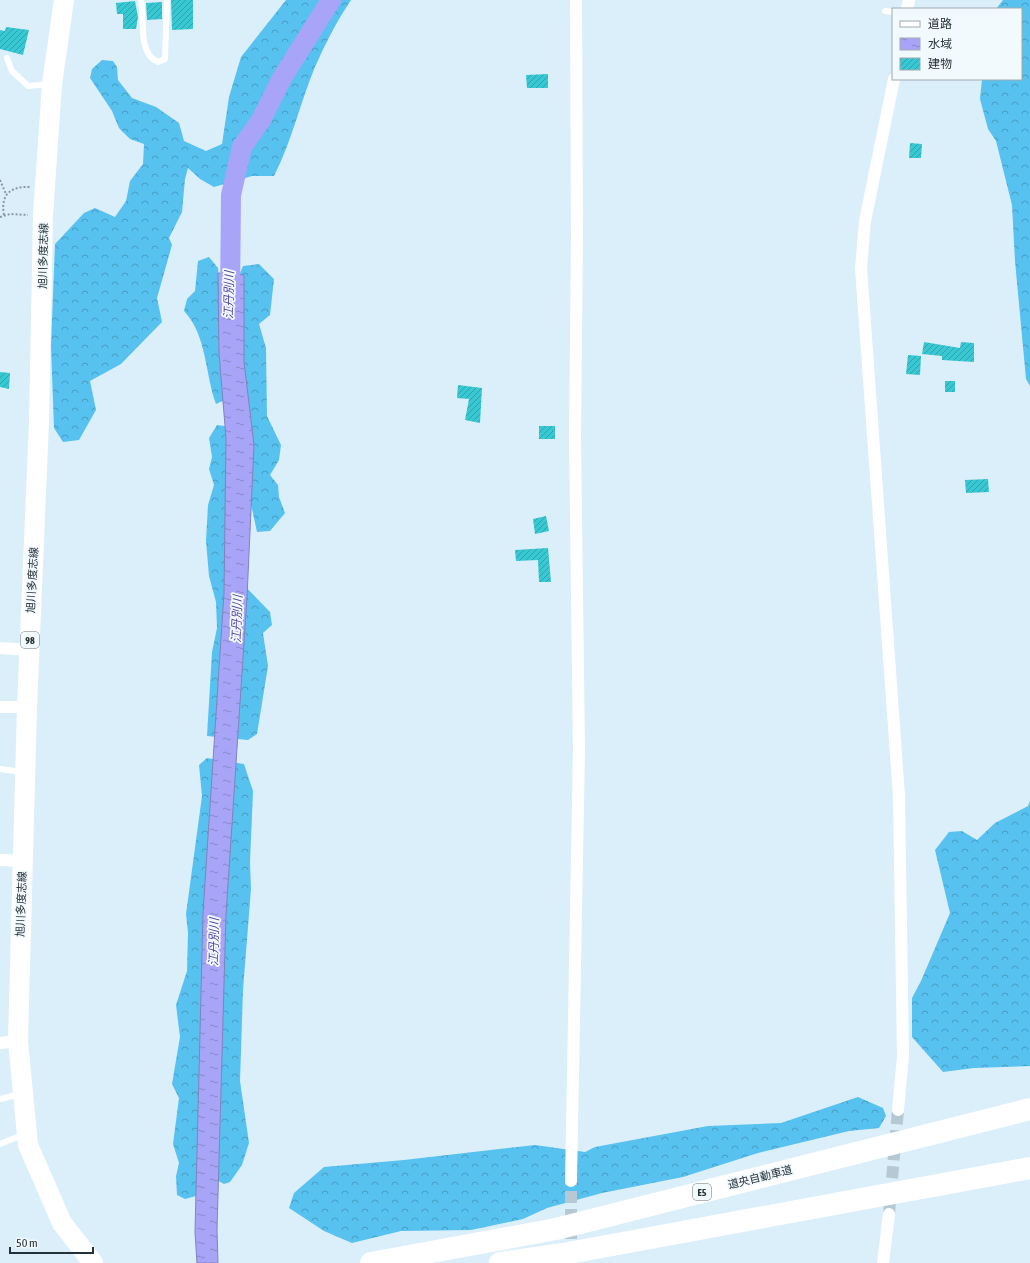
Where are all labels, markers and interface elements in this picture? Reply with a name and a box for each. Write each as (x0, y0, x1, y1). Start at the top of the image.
legend (892, 8, 1022, 80)
text: 道路 (928, 17, 952, 31)
text: 水域 (928, 37, 952, 51)
text: 建物 (928, 57, 952, 71)
street label: 旭川多度志線 (36, 223, 50, 289)
water label: 江丹別川 (222, 269, 236, 319)
street label: 旭川多度志線 (24, 547, 40, 613)
water label: 江丹別川 (229, 593, 245, 643)
road number: 98 (21, 632, 39, 648)
street label: 旭川多度志線 (14, 871, 28, 937)
water label: 江丹別川 (207, 916, 221, 966)
street label: 道央自動車道 (727, 1163, 793, 1191)
road number: E5 (693, 1184, 711, 1200)
scale bar (10, 1229, 93, 1255)
text: 50 m (16, 1236, 38, 1250)

